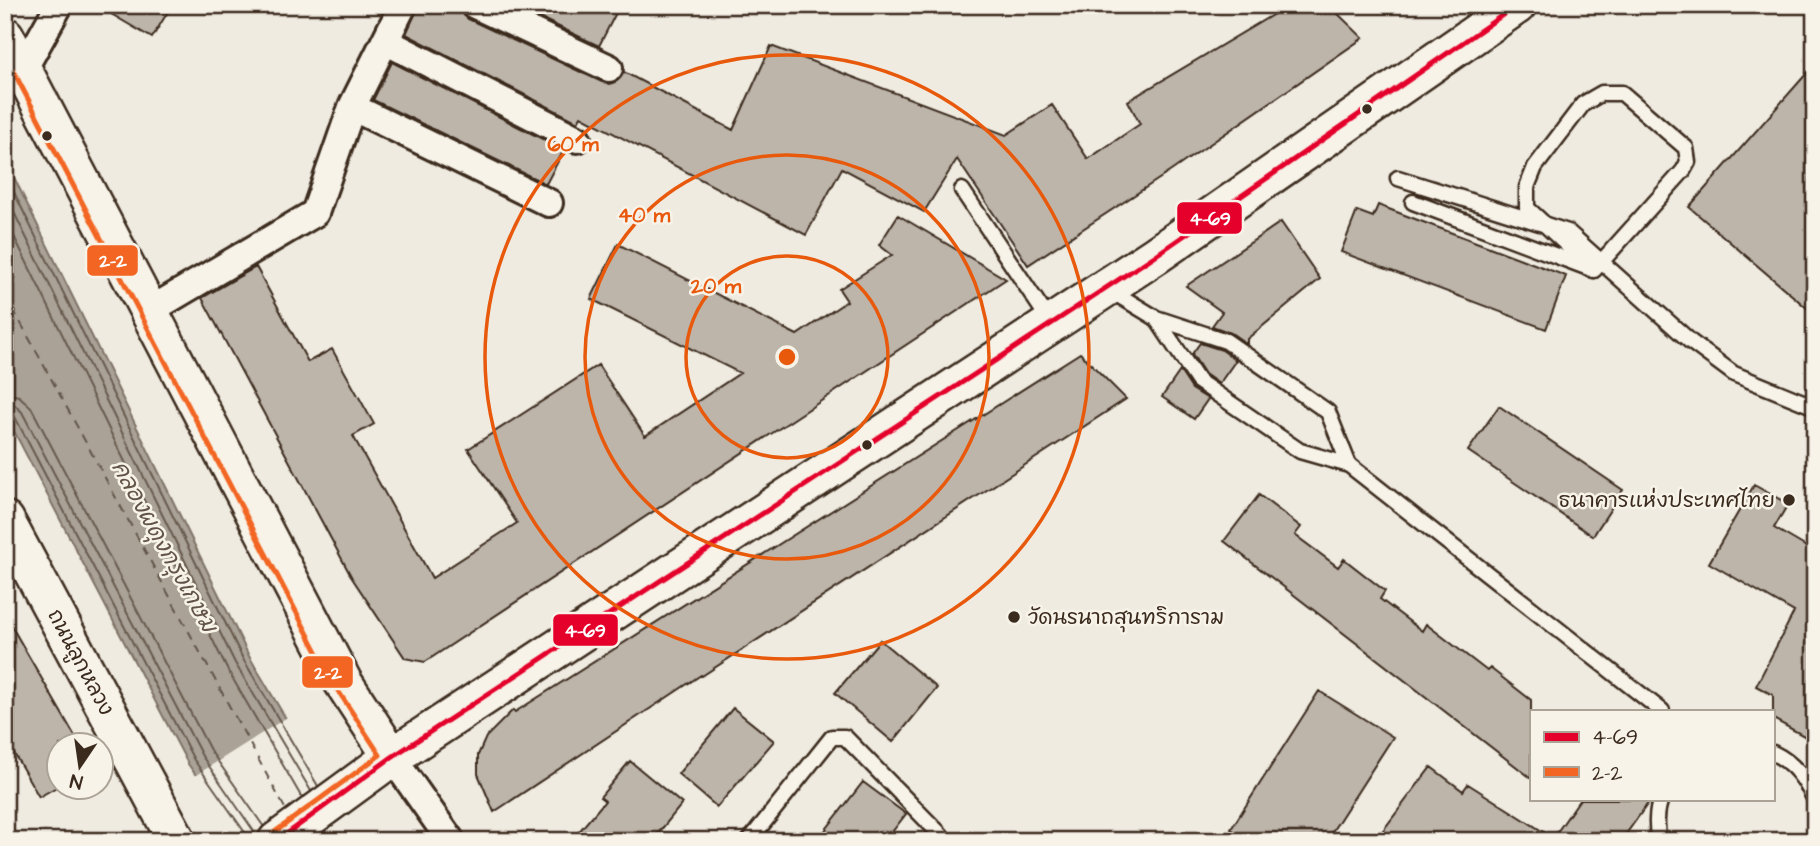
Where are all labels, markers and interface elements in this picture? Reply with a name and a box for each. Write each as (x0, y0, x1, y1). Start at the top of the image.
unlabelled marker (1360, 102, 1374, 116)
unlabelled marker (40, 129, 54, 143)
text: 60 m (547, 130, 599, 159)
text: 40 m (618, 201, 671, 230)
line badge: 4-69 (1176, 201, 1243, 235)
text: 4-69 (1189, 206, 1231, 233)
line badge: 2-2 (86, 244, 139, 277)
text: 2-2 (98, 248, 127, 275)
text: 20 m (690, 272, 742, 301)
centre of rings (775, 345, 799, 369)
unlabelled marker (860, 438, 874, 452)
water label: คลองผดุงกรุงเกษม (104, 455, 226, 640)
place label: ธนาคารแห่งประเทศไทย (1559, 486, 1775, 515)
marker: ธนาคารแห่งประเทศไทย (1781, 492, 1797, 508)
place label: วัดนรนาถสุนทริการาม (1028, 603, 1224, 633)
street label: ถนนลูกหลวง (39, 604, 121, 721)
marker: วัดนรนาถสุนทริการาม (1006, 609, 1022, 625)
line badge: 4-69 (552, 613, 619, 647)
text: 4-69 (564, 618, 606, 645)
line badge: 2-2 (301, 655, 354, 689)
text: 2-2 (313, 660, 342, 687)
legend (1530, 710, 1774, 800)
text: 4-69 (1592, 723, 1638, 752)
north arrow (46, 730, 116, 800)
text: 2-2 (1592, 759, 1623, 788)
text: N (68, 767, 85, 796)

